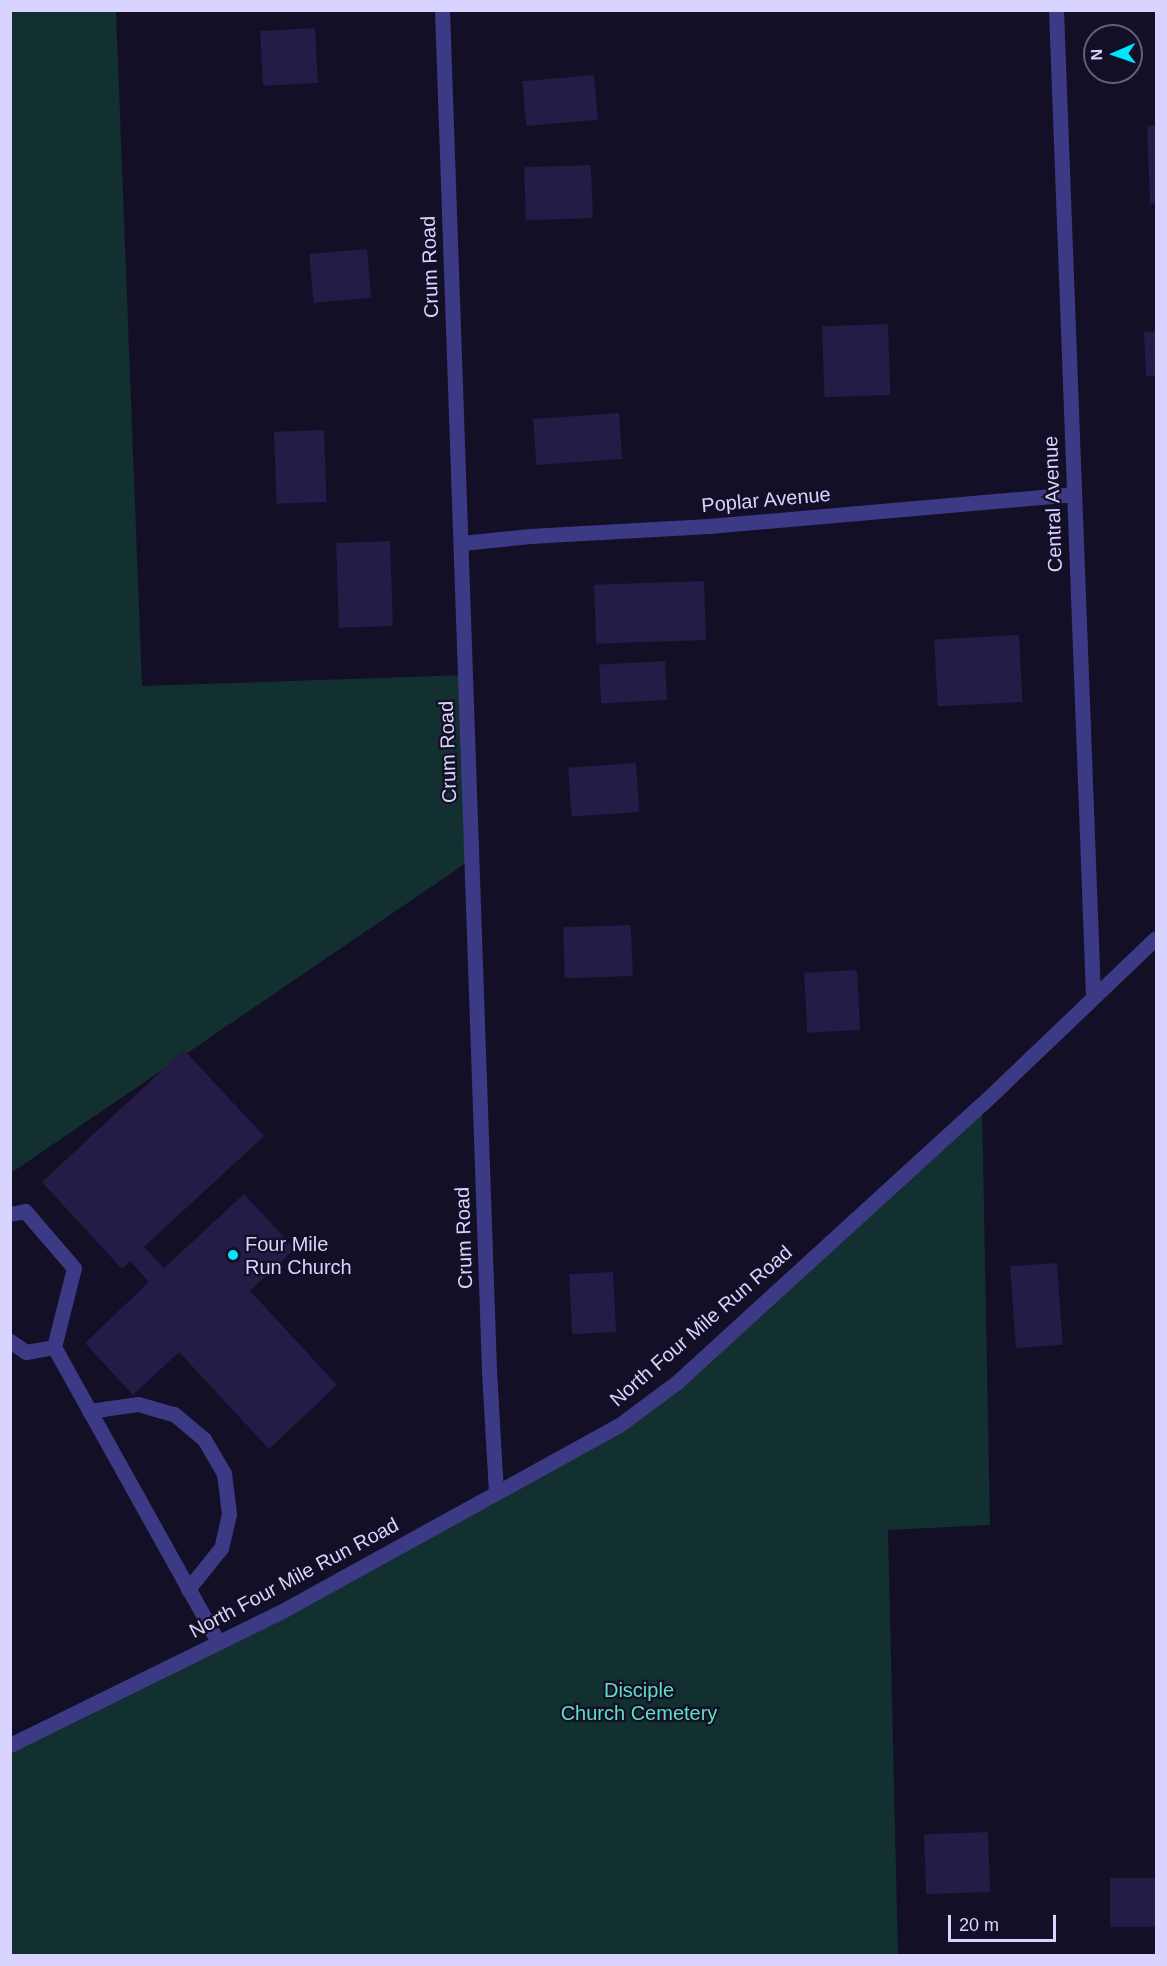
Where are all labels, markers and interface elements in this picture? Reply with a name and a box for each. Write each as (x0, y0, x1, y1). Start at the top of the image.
north arrow (1083, 24, 1143, 84)
text: N (1088, 49, 1105, 61)
street label: Crum Road (416, 215, 444, 319)
street label: Central Avenue (1039, 435, 1067, 573)
street label: Poplar Avenue (700, 482, 832, 518)
street label: Crum Road (434, 700, 462, 804)
street label: Crum Road (450, 1186, 478, 1290)
place label: Four Mile Run Church (245, 1232, 352, 1279)
street label: North Four Mile Run Road (605, 1240, 797, 1412)
marker: Four Mile Run Church (226, 1248, 240, 1262)
street label: North Four Mile Run Road (185, 1513, 403, 1643)
park label: Disciple Church Cemetery (561, 1679, 717, 1726)
scale bar (951, 1903, 1059, 1941)
text: 20 m (959, 1915, 999, 1935)

